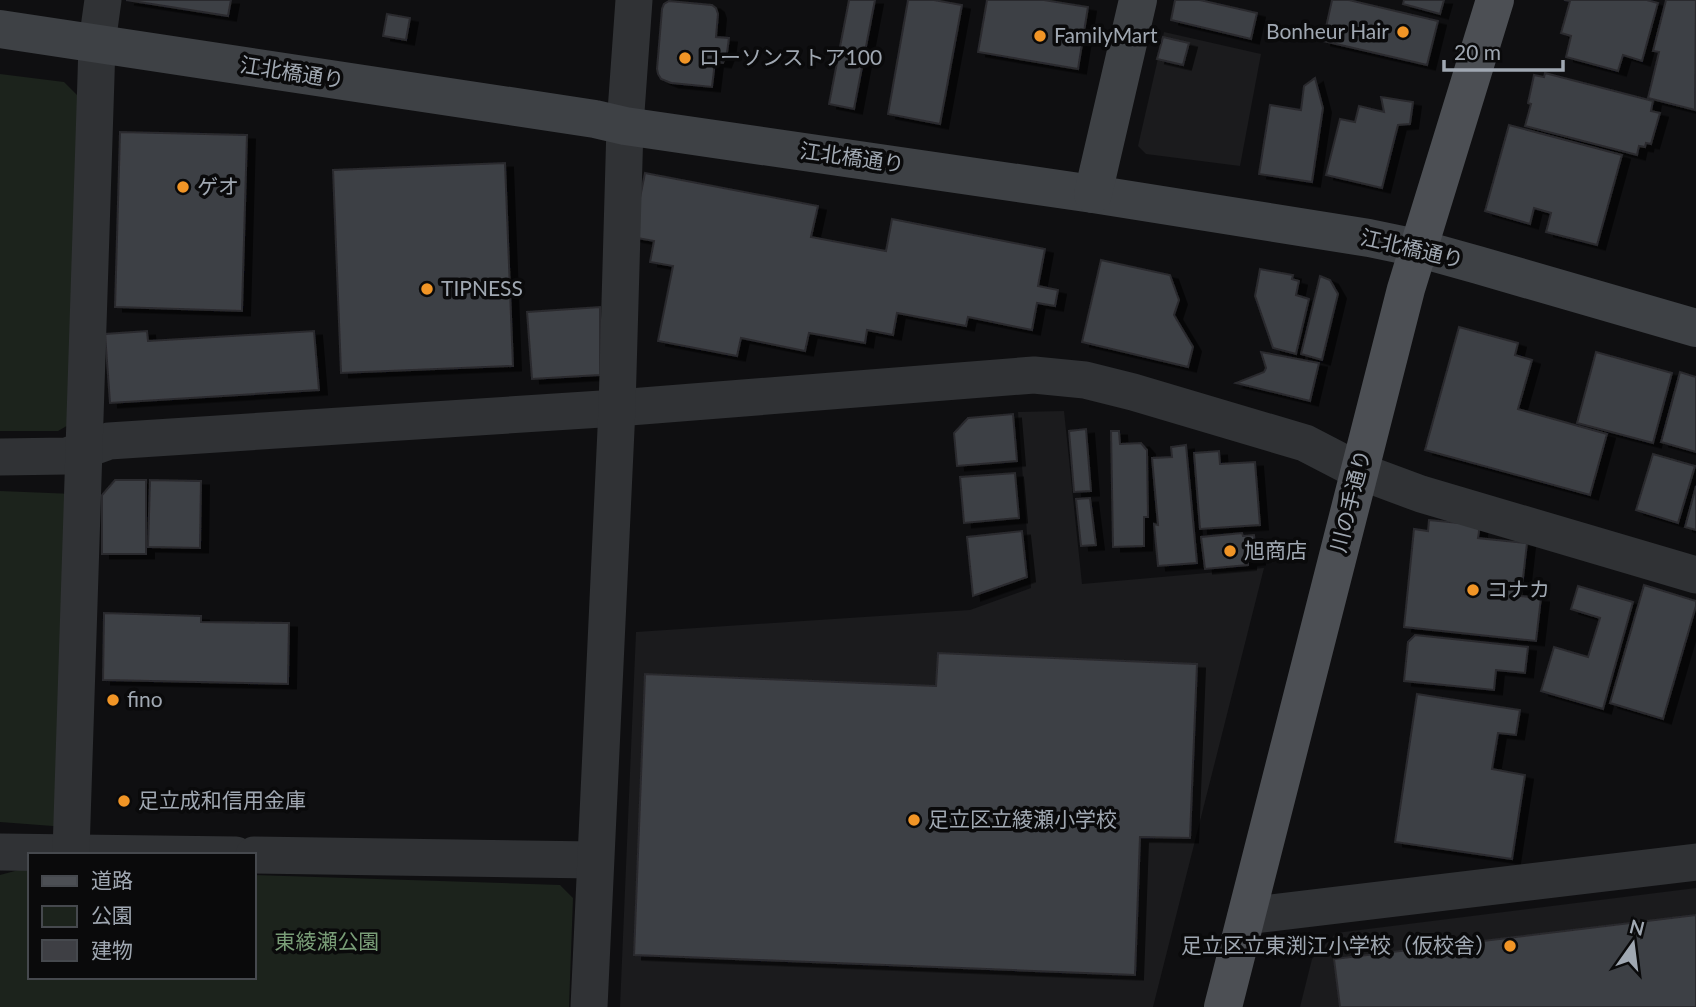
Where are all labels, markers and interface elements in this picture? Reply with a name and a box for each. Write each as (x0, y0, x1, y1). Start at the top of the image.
place label: Bonheur Hair (1266, 18, 1389, 43)
place label: FamilyMart (1054, 22, 1158, 47)
marker: Bonheur Hair (1395, 24, 1411, 40)
marker: FamilyMart (1032, 28, 1048, 44)
scale bar (1444, 28, 1563, 72)
text: 20 m (1454, 39, 1501, 64)
place label: ローソンストア100 (699, 44, 882, 69)
marker: ローソンストア100 (677, 50, 693, 66)
street label: 江北橋通り (238, 51, 346, 92)
street label: 江北橋通り (798, 137, 906, 176)
place label: ゲオ (197, 173, 239, 198)
marker: ゲオ (175, 179, 191, 195)
street label: 江北橋通り (1358, 224, 1466, 272)
place label: TIPNESS (441, 275, 523, 300)
marker: TIPNESS (419, 281, 435, 297)
street label: 川の手通り (1325, 447, 1374, 555)
place label: 旭商店 (1244, 537, 1307, 562)
marker: 旭商店 (1222, 543, 1238, 559)
place label: コナカ (1487, 576, 1550, 601)
marker: コナカ (1465, 582, 1481, 598)
place label: fino (127, 686, 163, 711)
marker: fino (105, 692, 121, 708)
place label: 足立成和信用金庫 (138, 787, 306, 812)
marker: 足立成和信用金庫 (116, 793, 132, 809)
place label: 足立区立綾瀬小学校 (928, 806, 1117, 831)
marker: 足立区立綾瀬小学校 (906, 812, 922, 828)
legend (28, 853, 256, 979)
text: 道路 (91, 867, 133, 892)
text: 公園 (91, 902, 133, 927)
north arrow (1598, 909, 1668, 979)
text: N (1627, 914, 1647, 940)
park label: 東綾瀬公園 (275, 928, 380, 953)
place label: 足立区立東渕江小学校（仮校舎） (1181, 932, 1496, 957)
text: 建物 (91, 937, 133, 962)
marker: 足立区立東渕江小学校（仮校舎） (1502, 938, 1518, 954)

